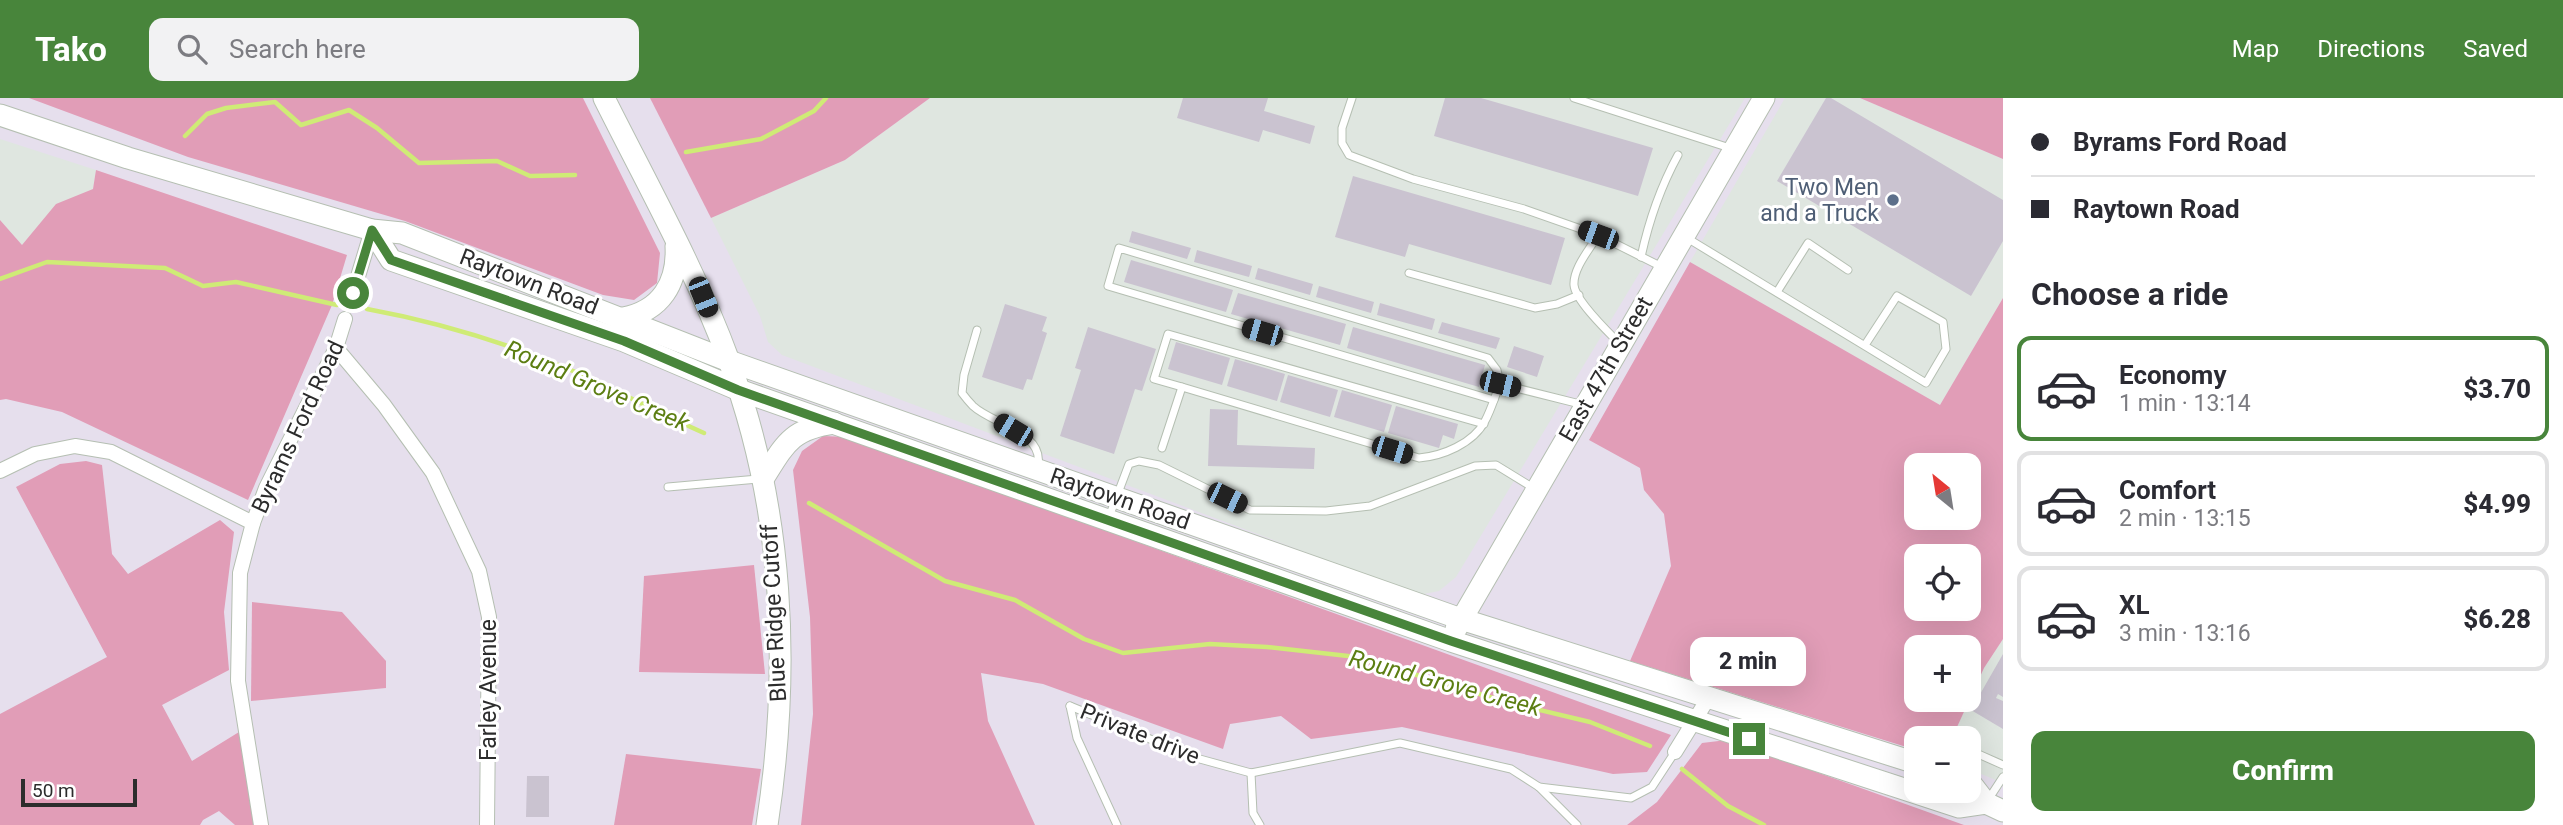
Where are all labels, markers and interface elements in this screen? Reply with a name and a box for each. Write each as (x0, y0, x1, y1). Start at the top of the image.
search box (149, 18, 639, 81)
text: Tako (35, 30, 107, 69)
icon: search (173, 30, 211, 68)
text: Search here (229, 34, 366, 64)
text: Map (2232, 35, 2279, 63)
text: Directions (2317, 35, 2425, 63)
text: Saved (2463, 35, 2528, 63)
text: Byrams Ford Road (2073, 127, 2287, 157)
place label: Two Men and a Truck (1760, 174, 1879, 227)
marker: Two Men and a Truck (1885, 192, 1901, 208)
text: Raytown Road (2073, 194, 2240, 224)
car (1575, 218, 1622, 252)
street label: Raytown Road (456, 243, 602, 321)
car (686, 274, 721, 320)
text: Choose a ride (2031, 275, 2228, 313)
route start (337, 277, 369, 309)
street label: East 47th Street (1554, 292, 1658, 446)
car (1239, 316, 1286, 348)
water label: Round Grove Creek (501, 335, 695, 438)
street label: Byrams Ford Road (246, 336, 350, 518)
icon: car (2035, 357, 2098, 420)
text: Economy (2119, 360, 2226, 390)
car (1478, 369, 1523, 399)
text: $3.70 (2463, 374, 2531, 404)
text: 1 min · 13:14 (2119, 390, 2251, 417)
car (990, 410, 1037, 450)
car (1369, 434, 1416, 466)
north arrow (1904, 453, 1981, 530)
map controls (1904, 453, 1981, 803)
street label: Raytown Road (1046, 462, 1194, 536)
icon: car (2035, 472, 2098, 535)
text: Comfort (2119, 475, 2216, 505)
car (1204, 479, 1251, 517)
text: $4.99 (2463, 489, 2531, 519)
text: 2 min · 13:15 (2119, 505, 2251, 532)
street label: Blue Ridge Cutoff (756, 522, 792, 703)
button: locate (1904, 544, 1981, 621)
icon: car (2035, 587, 2098, 650)
text: XL (2119, 590, 2150, 620)
text: $6.28 (2463, 604, 2531, 634)
street label: Farley Avenue (475, 619, 502, 761)
text: 3 min · 13:16 (2119, 620, 2251, 647)
button: + (1904, 635, 1981, 712)
callout: 2 min (1691, 638, 1807, 686)
water label: Round Grove Creek (1346, 644, 1545, 722)
text: 2 min (1719, 648, 1777, 675)
street label: Private drive (1076, 698, 1204, 770)
route end (1733, 723, 1765, 755)
button: − (1904, 726, 1981, 803)
button: Confirm (2031, 731, 2535, 811)
scale bar (21, 776, 136, 808)
text: 50 m (32, 779, 75, 802)

